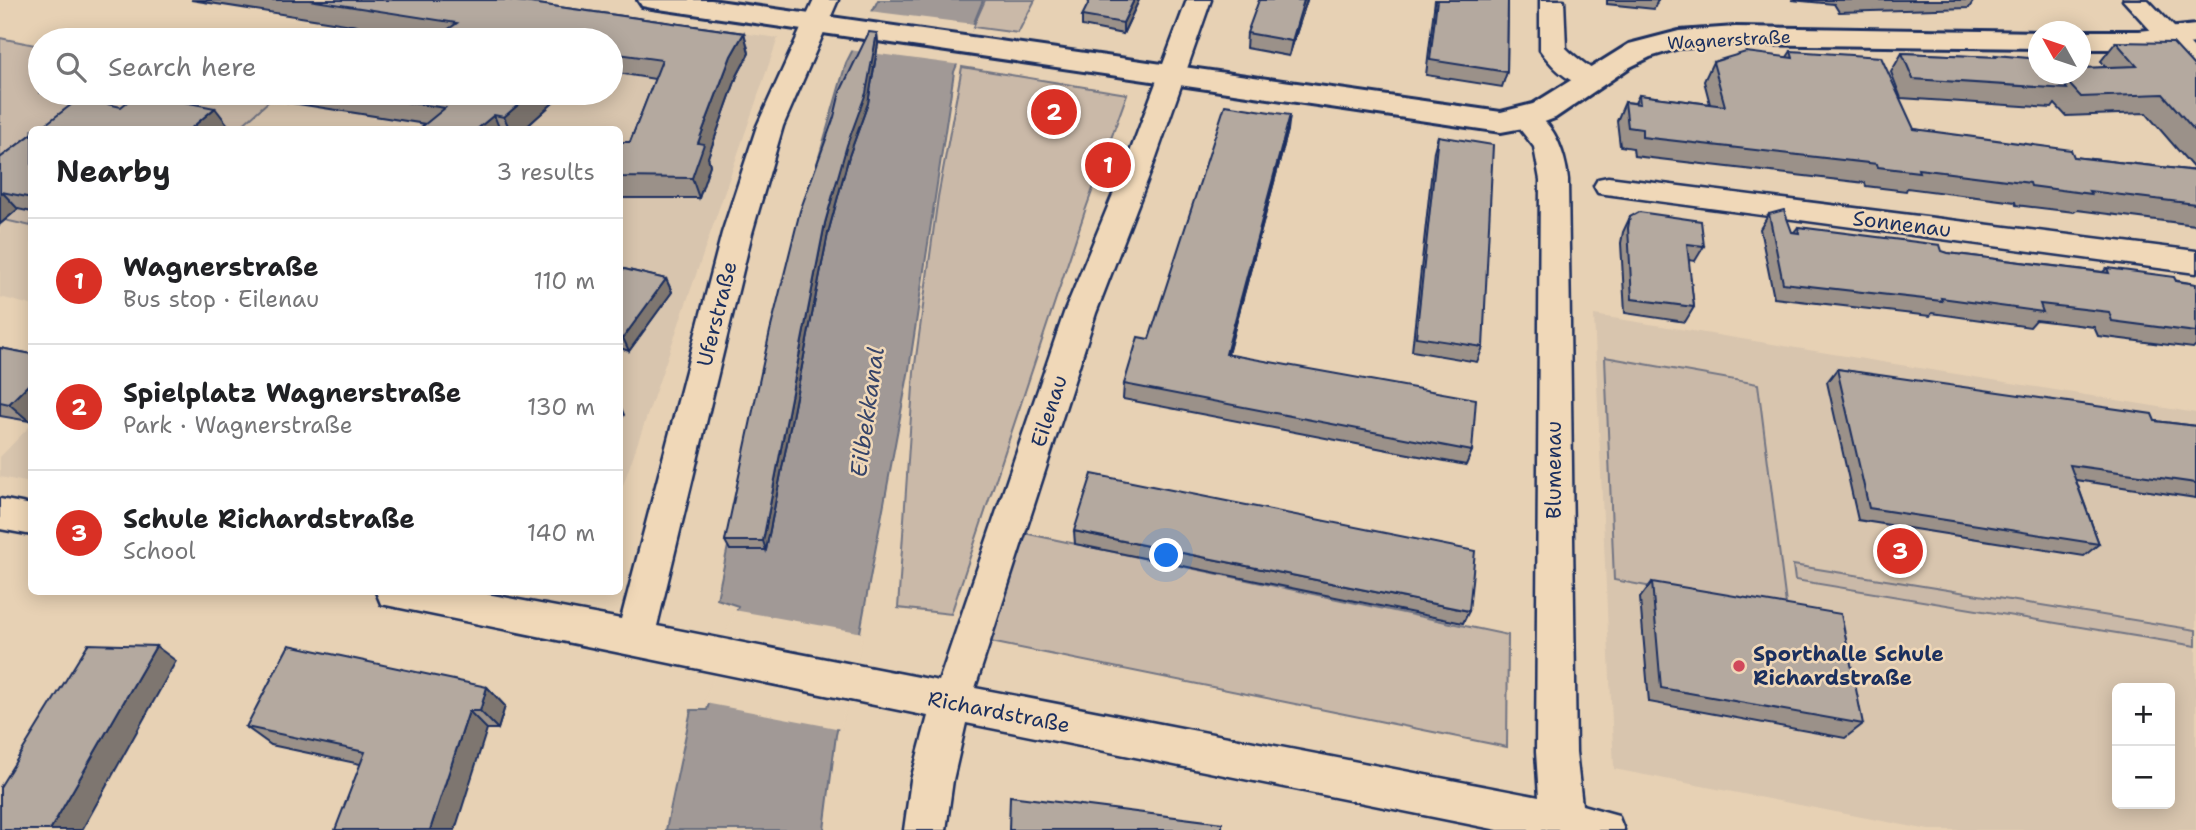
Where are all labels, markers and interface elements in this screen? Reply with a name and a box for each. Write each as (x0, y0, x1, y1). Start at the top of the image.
north arrow (2028, 21, 2091, 84)
street label: Wagnerstraße (1667, 25, 1791, 55)
search box (28, 28, 623, 105)
icon: search (52, 48, 90, 86)
text: Search here (108, 49, 257, 84)
pin: 2 (1031, 86, 1077, 138)
pin: 1 (1085, 139, 1131, 191)
text: Nearby (56, 151, 171, 192)
text: 3 results (496, 157, 595, 187)
street label: Sonnenau (1851, 204, 1953, 244)
text: Wagnerstraße (123, 249, 319, 284)
street label: Uferstraße (690, 258, 744, 370)
text: 1 (74, 266, 84, 296)
text: 110 m (533, 266, 595, 296)
text: Bus stop · Eilenau (123, 284, 319, 314)
water label: Eilbekkanal (843, 345, 891, 479)
street label: Eilenau (1024, 371, 1074, 451)
text: Spielplatz Wagnerstraße (123, 375, 461, 410)
text: 2 (71, 392, 87, 422)
text: 130 m (527, 392, 595, 422)
text: Park · Wagnerstraße (123, 410, 353, 440)
street label: Blumenau (1540, 421, 1568, 519)
text: Schule Richardstraße (123, 501, 415, 536)
text: 3 (71, 518, 87, 548)
text: 140 m (527, 518, 595, 548)
pin: 3 (1877, 525, 1923, 577)
text: School (123, 536, 195, 566)
your location (1149, 538, 1183, 572)
place label: Sporthalle Schule Richardstraße (1753, 640, 1944, 692)
marker: Sporthalle Schule Richardstraße (1731, 658, 1747, 674)
map controls (2112, 683, 2175, 809)
button: + (2112, 683, 2175, 746)
street label: Richardstraße (926, 684, 1072, 740)
button: − (2112, 746, 2175, 809)

